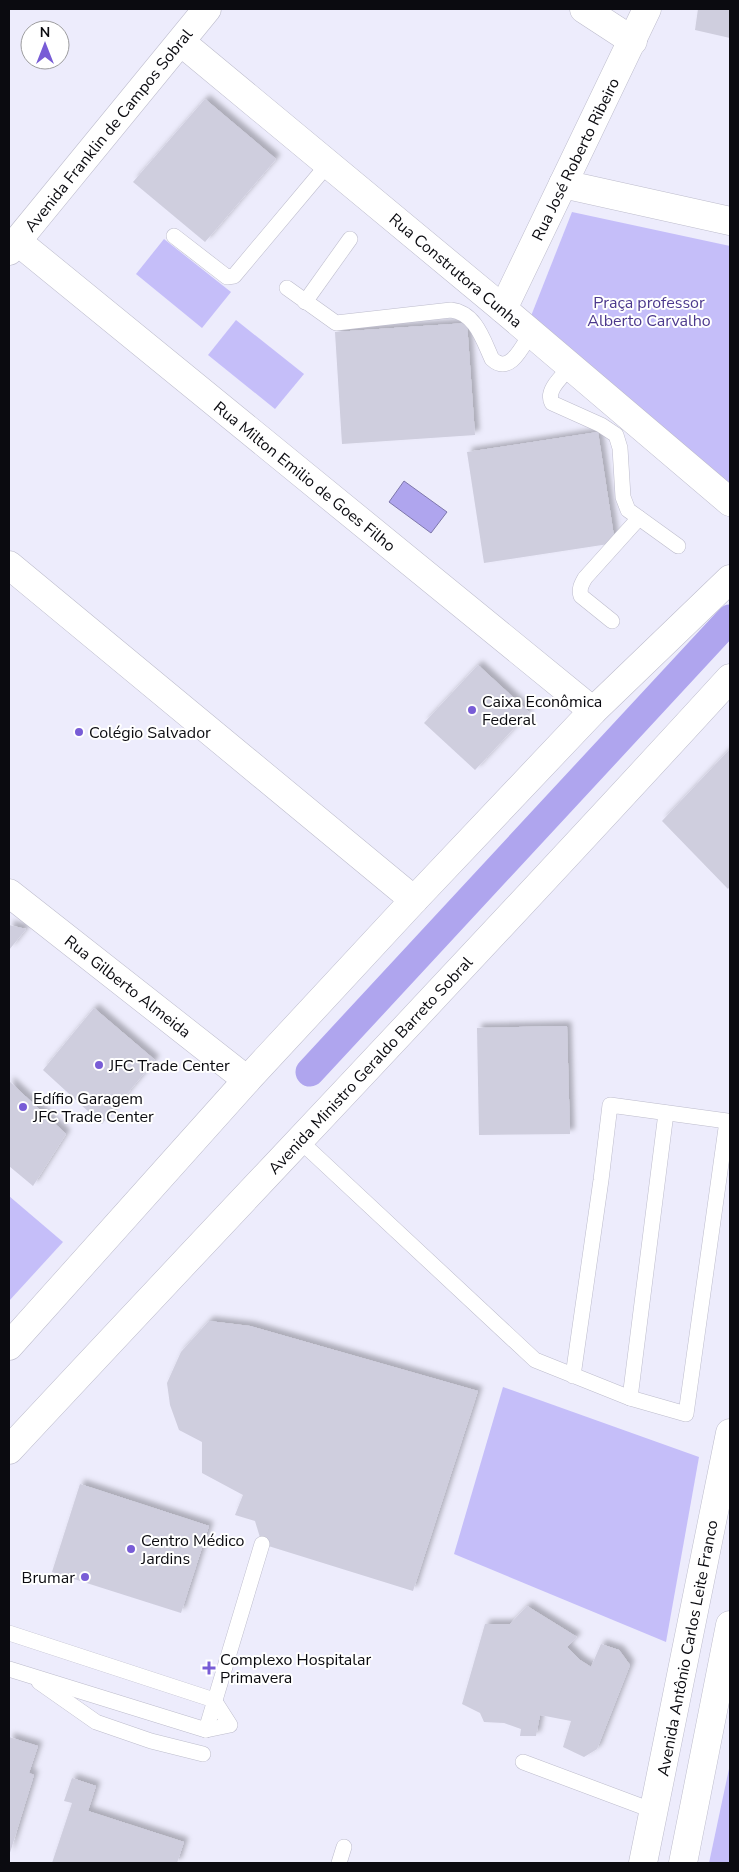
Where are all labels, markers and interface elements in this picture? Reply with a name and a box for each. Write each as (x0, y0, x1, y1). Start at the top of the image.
north arrow (20, 20, 70, 70)
text: N (40, 23, 50, 42)
street label: Avenida Franklin de Campos Sobral (20, 24, 198, 237)
street label: Rua José Roberto Ribeiro (527, 74, 625, 245)
street label: Rua Construtora Cunha (384, 209, 526, 333)
park label: Praça professor Alberto Carvalho (587, 292, 711, 332)
street label: Rua Milton Emilio de Goes Filho (209, 396, 400, 557)
place label: Caixa Econômica Federal (482, 691, 602, 731)
marker: Caixa Econômica Federal (466, 704, 478, 716)
place label: Colégio Salvador (89, 722, 211, 744)
marker: Colégio Salvador (73, 726, 85, 738)
street label: Rua Gilberto Almeida (60, 930, 195, 1043)
street label: Avenida Ministro Geraldo Barreto Sobral (264, 952, 478, 1179)
place label: JFC Trade Center (108, 1055, 230, 1077)
marker: JFC Trade Center (93, 1059, 105, 1071)
place label: Edífio Garagem JFC Trade Center (32, 1088, 154, 1128)
marker: Edífio Garagem JFC Trade Center (17, 1101, 29, 1113)
street label: Avenida Antônio Carlos Leite Franco (652, 1518, 724, 1778)
place label: Centro Médico Jardins (140, 1530, 245, 1570)
marker: Centro Médico Jardins (125, 1543, 137, 1555)
place label: Brumar (22, 1567, 75, 1589)
marker: Brumar (79, 1571, 91, 1583)
place label: Complexo Hospitalar Primavera (220, 1649, 372, 1689)
marker: Complexo Hospitalar Primavera (202, 1661, 216, 1675)

